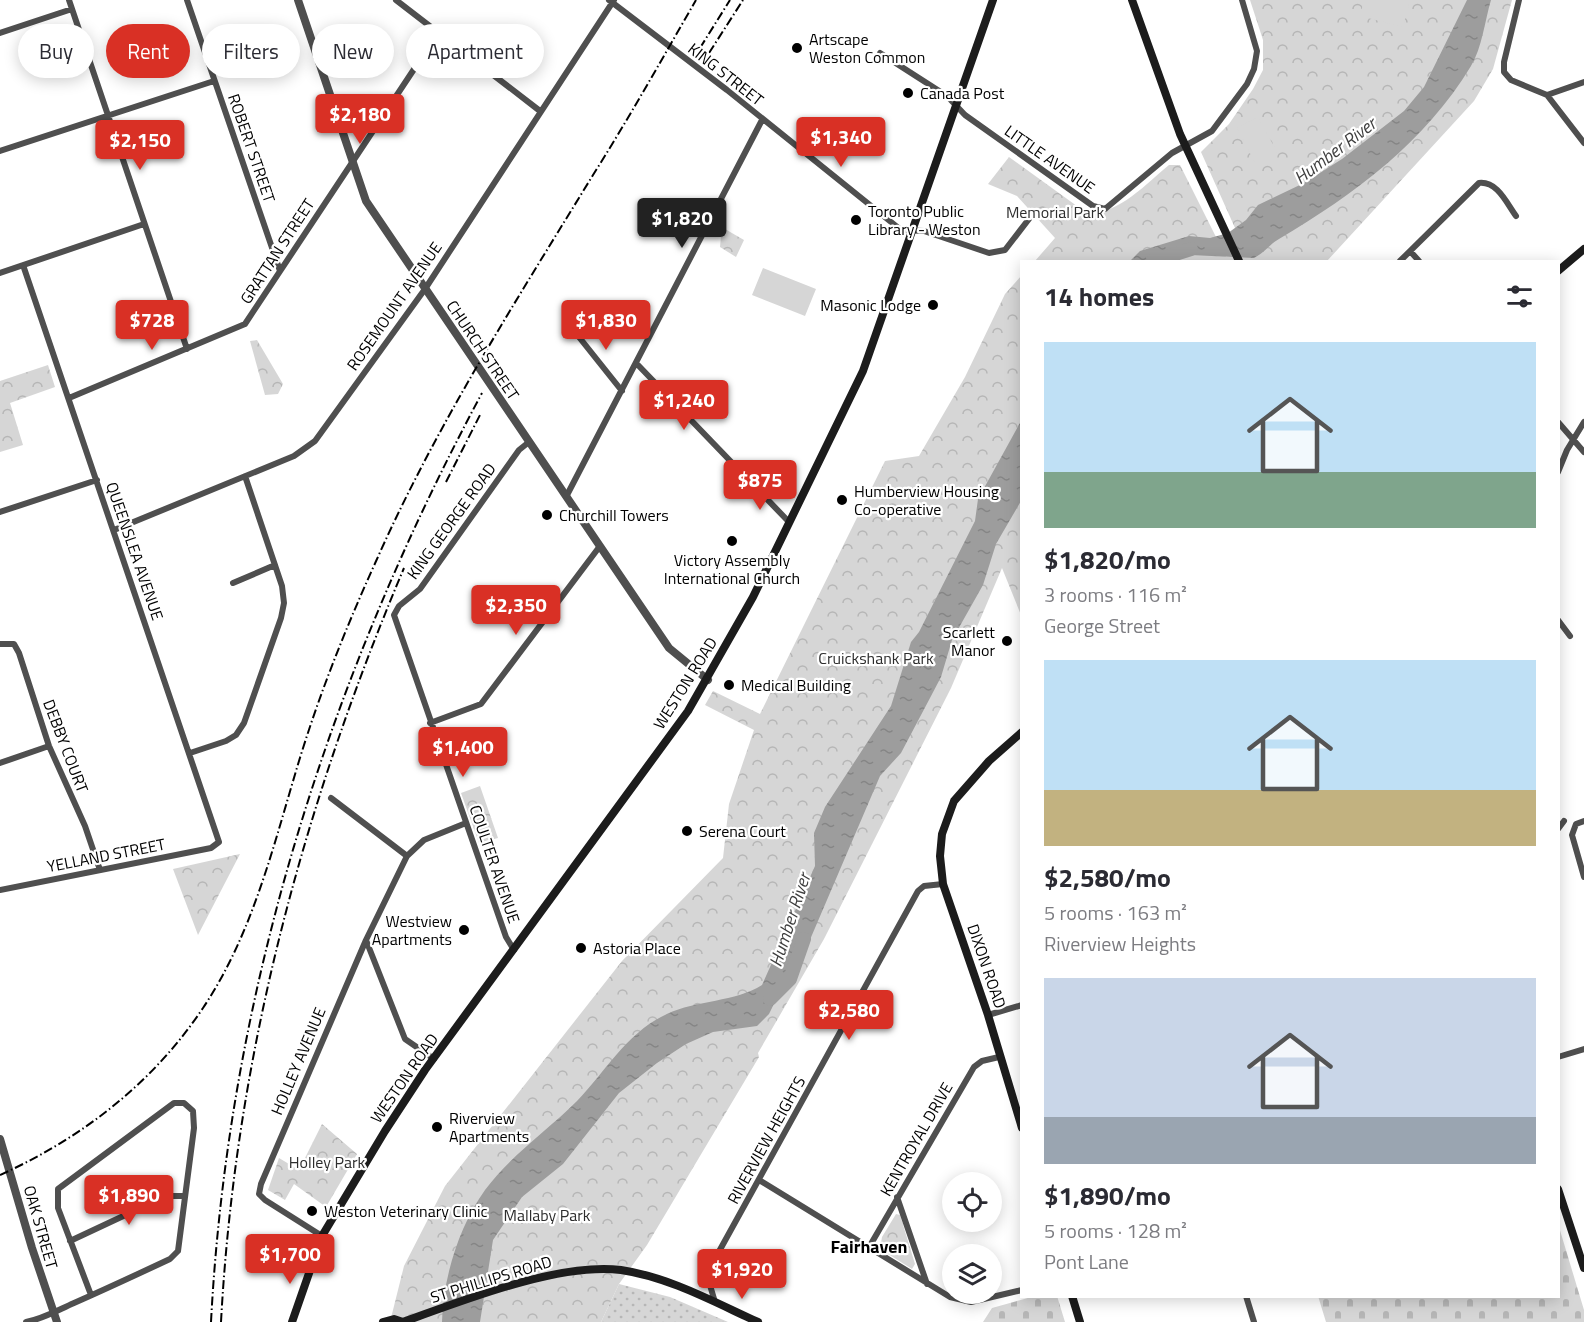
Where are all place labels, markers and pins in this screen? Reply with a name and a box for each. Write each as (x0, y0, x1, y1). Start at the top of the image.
place label: Artscape Weston Common (809, 27, 925, 69)
marker: Artscape Weston Common (790, 41, 804, 55)
place label: Canada Post (920, 81, 1005, 105)
marker: Canada Post (901, 86, 915, 100)
pin: $2,180 (311, 94, 409, 145)
pin: $1,340 (792, 117, 890, 168)
pin: $2,150 (91, 120, 189, 171)
pin: $1,820 (633, 198, 731, 249)
place label: Toronto Public Library - Weston (868, 199, 980, 241)
marker: Toronto Public Library - Weston (849, 213, 863, 227)
place label: Masonic Lodge (820, 293, 921, 317)
marker: Masonic Lodge (926, 298, 940, 312)
pin: $728 (116, 300, 188, 351)
pin: $1,830 (557, 300, 655, 351)
pin: $1,240 (635, 380, 733, 431)
pin: $875 (724, 460, 796, 511)
place label: Humberview Housing Co-operative (854, 479, 999, 521)
marker: Humberview Housing Co-operative (835, 493, 849, 507)
place label: Churchill Towers (559, 503, 669, 527)
marker: Churchill Towers (540, 508, 554, 522)
marker: Victory Assembly International Church (725, 534, 739, 548)
place label: Victory Assembly International Church (664, 548, 800, 590)
pin: $2,350 (467, 585, 565, 636)
place label: Scarlett Manor (943, 620, 995, 662)
marker: Scarlett Manor (1000, 634, 1014, 648)
place label: Medical Building (741, 673, 851, 697)
marker: Medical Building (722, 678, 736, 692)
pin: $1,400 (414, 727, 512, 778)
place label: Serena Court (699, 819, 786, 843)
marker: Serena Court (680, 824, 694, 838)
place label: Westview Apartments (372, 909, 452, 951)
marker: Westview Apartments (457, 923, 471, 937)
place label: Astoria Place (593, 936, 681, 960)
marker: Astoria Place (574, 941, 588, 955)
pin: $2,580 (800, 990, 898, 1041)
place label: Riverview Apartments (449, 1106, 529, 1148)
marker: Riverview Apartments (430, 1120, 444, 1134)
pin: $1,890 (80, 1175, 178, 1226)
place label: Weston Veterinary Clinic (324, 1199, 488, 1223)
marker: Weston Veterinary Clinic (305, 1204, 319, 1218)
pin: $1,700 (241, 1234, 339, 1285)
pin: $1,920 (693, 1249, 791, 1300)

